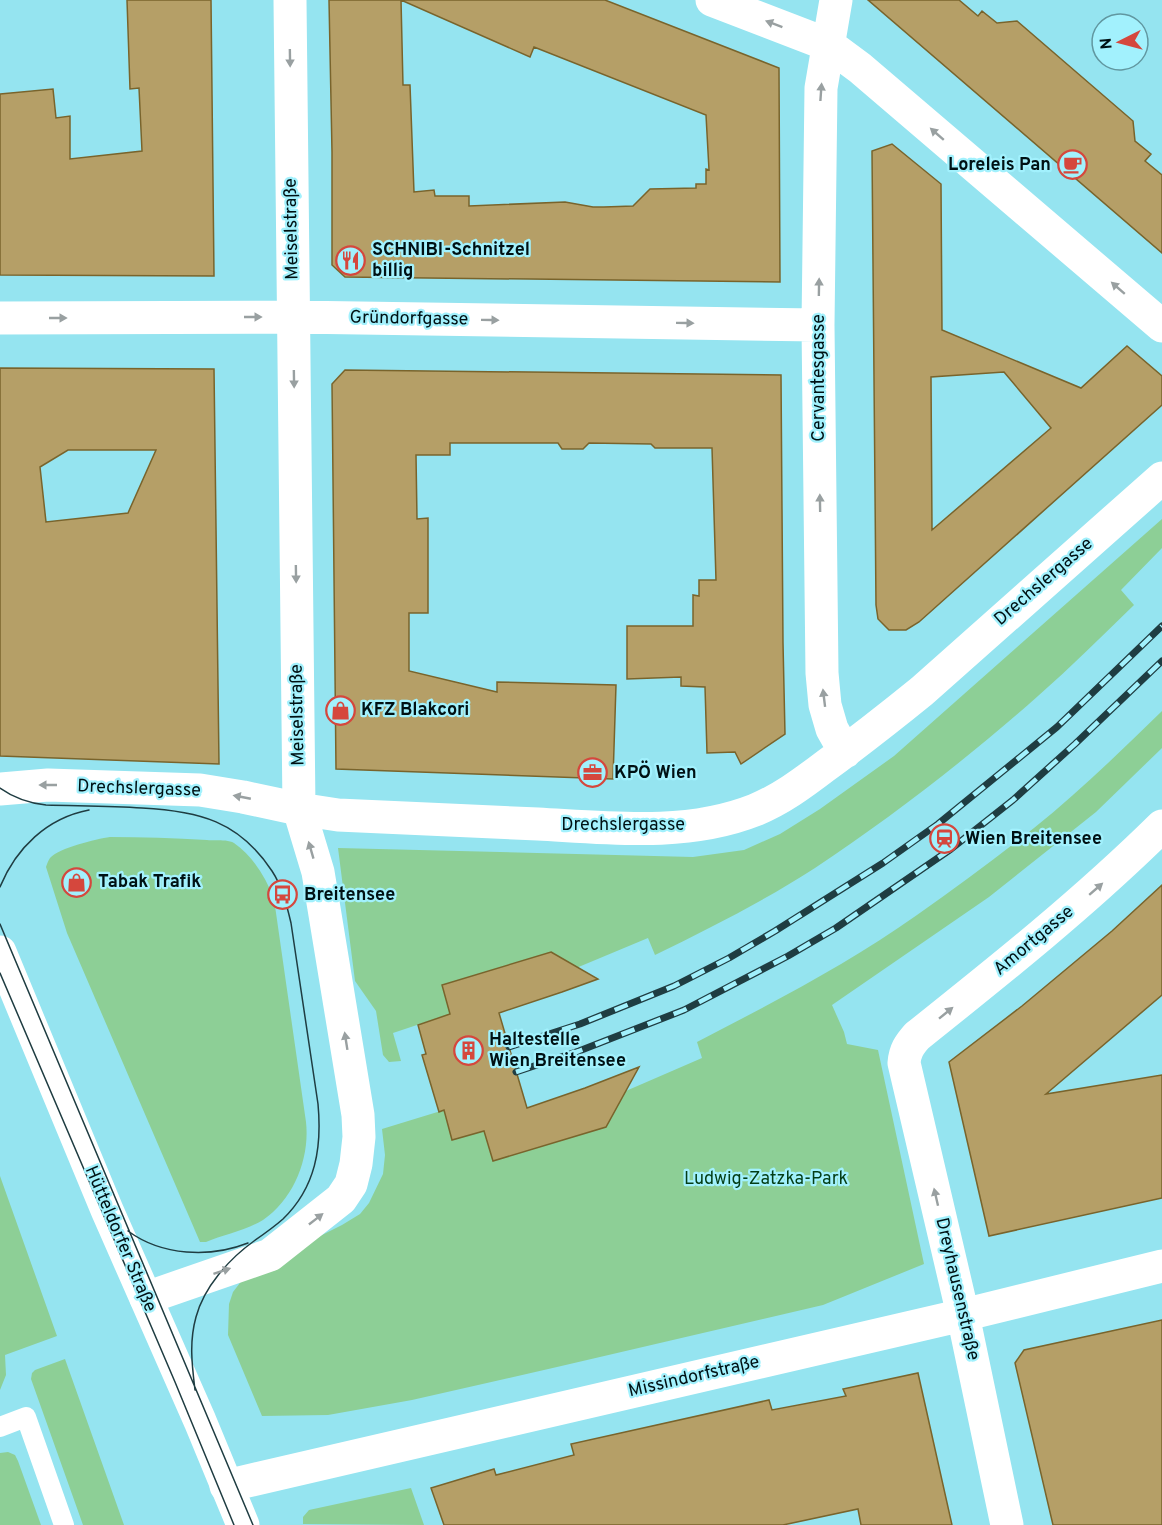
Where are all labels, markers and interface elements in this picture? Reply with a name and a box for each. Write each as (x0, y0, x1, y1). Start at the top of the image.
north arrow (1090, 12, 1150, 72)
one-way arrow (765, 19, 783, 29)
text: N (1097, 37, 1118, 50)
one-way arrow (285, 49, 295, 68)
one-way arrow (816, 82, 826, 101)
one-way arrow (929, 127, 945, 140)
cafe icon: Loreleis Pan (1056, 149, 1088, 181)
place label: Loreleis Pan (948, 154, 1051, 177)
street label: Meiselstraße (280, 178, 304, 280)
place label: SCHNIBI-Schnitzel billig (372, 239, 530, 283)
restaurant icon: SCHNIBI-Schnitzel billig (335, 244, 367, 276)
one-way arrow (814, 277, 823, 296)
one-way arrow (1110, 281, 1126, 294)
street label: Gründorfgasse (349, 306, 469, 332)
one-way arrow (244, 312, 263, 322)
one-way arrow (49, 313, 68, 323)
street label: Cervantesgasse (808, 314, 831, 442)
one-way arrow (481, 315, 500, 325)
one-way arrow (676, 318, 695, 328)
one-way arrow (289, 370, 299, 389)
one-way arrow (815, 493, 825, 512)
street label: Drechslergasse (990, 533, 1098, 631)
one-way arrow (292, 565, 301, 584)
street label: Meiselstraße (286, 664, 310, 766)
one-way arrow (820, 688, 829, 707)
shop icon: KFZ Blakcori (324, 694, 356, 726)
place label: KFZ Blakcori (361, 699, 469, 722)
office icon: KPÖ Wien (577, 757, 609, 789)
place label: KPÖ Wien (614, 760, 697, 785)
street label: Drechslergasse (77, 775, 201, 803)
one-way arrow (38, 780, 57, 790)
one-way arrow (233, 792, 252, 801)
street label: Drechslergasse (561, 814, 685, 837)
station icon: Wien Breitensee (928, 823, 960, 855)
place label: Wien Breitensee (965, 828, 1102, 851)
one-way arrow (306, 841, 315, 859)
shop icon: Tabak Trafik (61, 866, 93, 898)
place label: Tabak Trafik (98, 871, 201, 894)
bus stop icon: Breitensee (267, 879, 299, 911)
one-way arrow (1088, 883, 1103, 896)
place label: Breitensee (304, 884, 395, 907)
street label: Amortgasse (989, 901, 1079, 981)
one-way arrow (938, 1008, 953, 1020)
place label: Haltestelle Wien Breitensee (489, 1029, 626, 1073)
one-way arrow (341, 1032, 350, 1051)
building icon: Haltestelle Wien Breitensee (452, 1034, 484, 1066)
street label: Hütteldorfer Straße (79, 1162, 161, 1316)
park label: Ludwig-Zatzka-Park (684, 1168, 848, 1191)
one-way arrow (930, 1188, 940, 1206)
one-way arrow (308, 1214, 323, 1226)
street label: Dreyhausenstraße (929, 1215, 985, 1363)
one-way arrow (213, 1266, 231, 1275)
street label: Missindorfstraße (626, 1351, 762, 1403)

